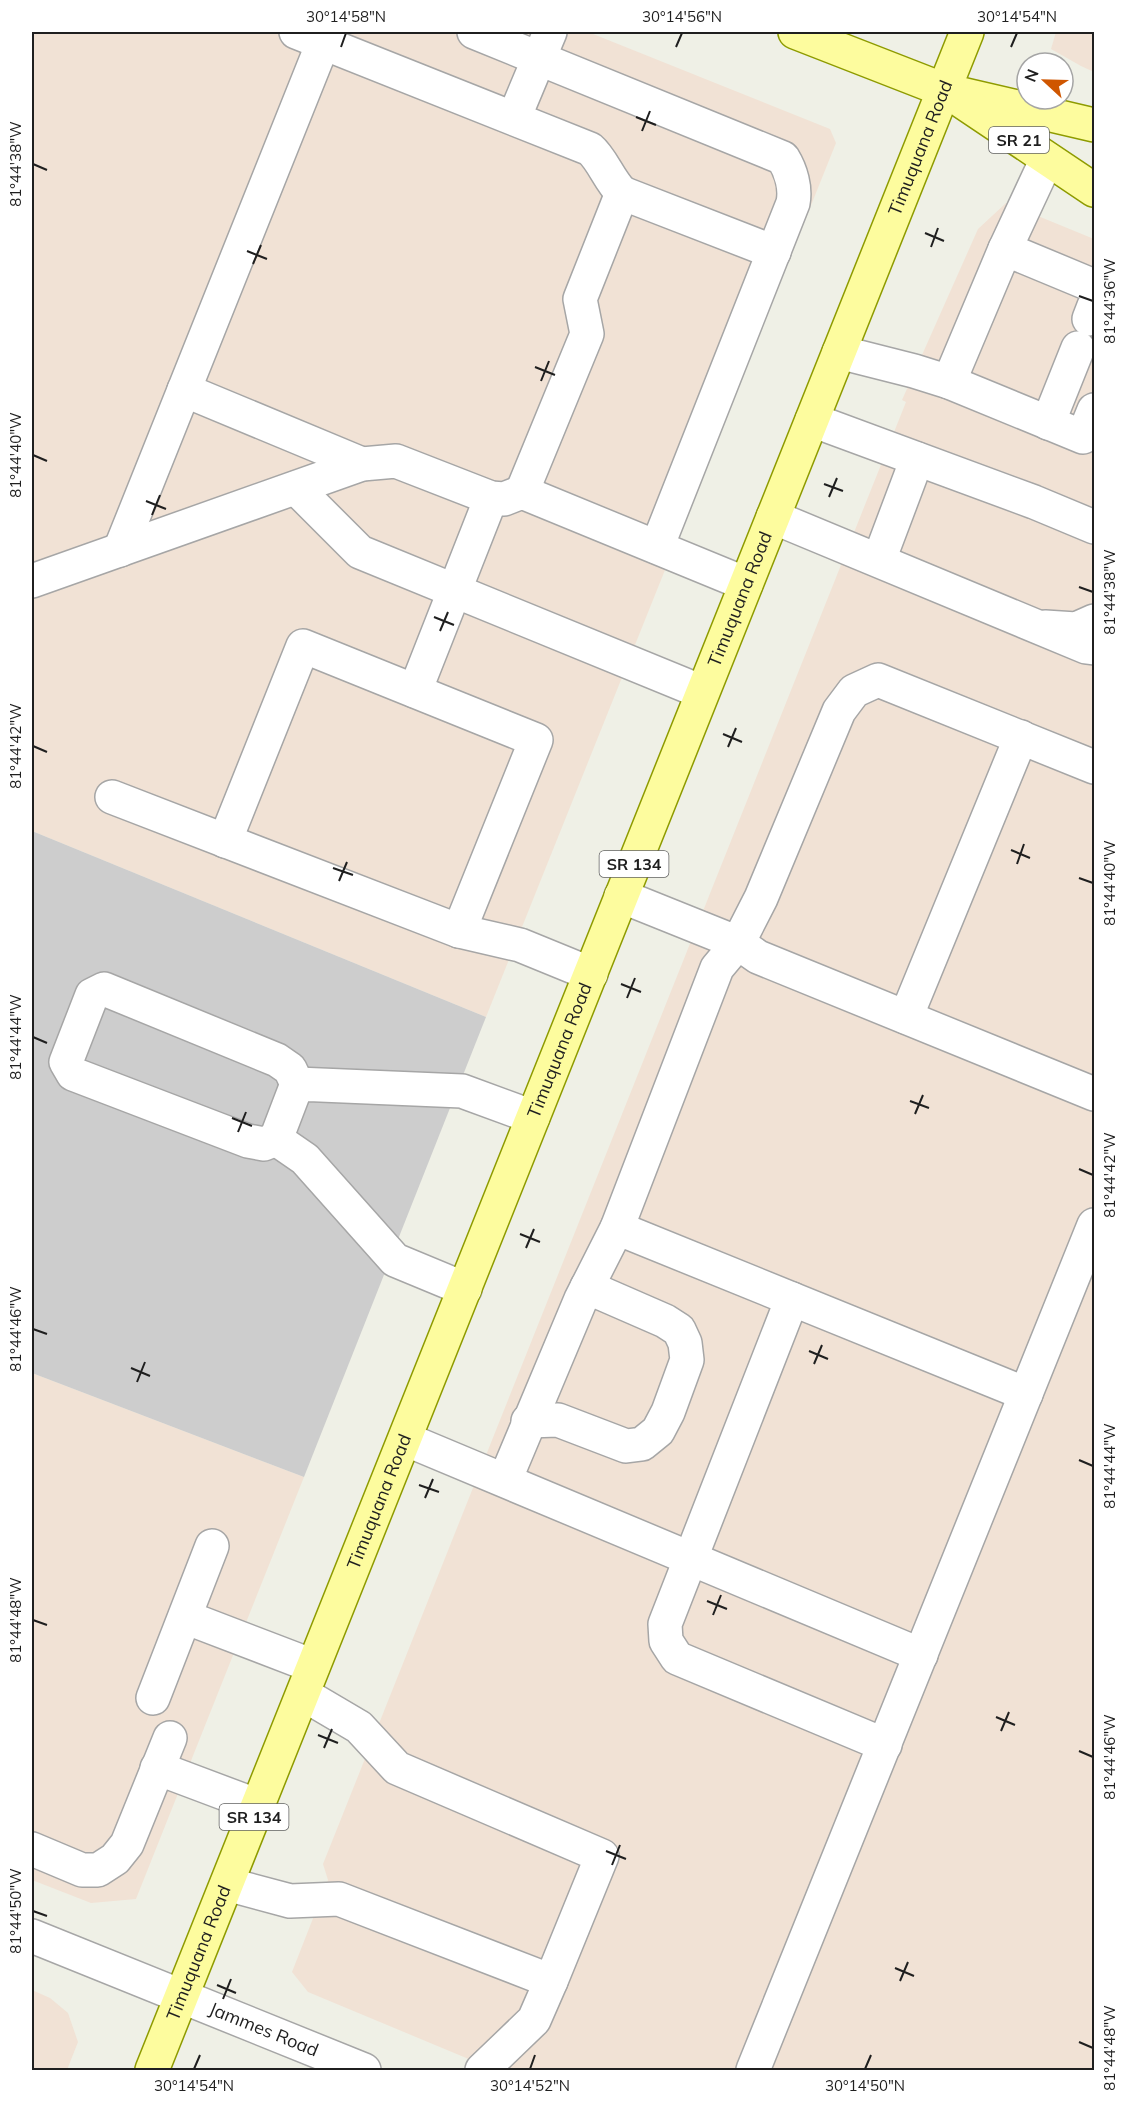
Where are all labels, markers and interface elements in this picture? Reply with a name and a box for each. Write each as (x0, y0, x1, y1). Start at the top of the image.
text: 30°14'58"N (306, 7, 386, 26)
text: 30°14'56"N (642, 7, 722, 26)
text: 30°14'54"N (977, 7, 1057, 26)
north arrow (1015, 51, 1075, 111)
text: N (1020, 66, 1043, 85)
street label: Timuquana Road (883, 77, 957, 219)
text: 81°44'38"W (6, 121, 25, 207)
road number: SR 21 (989, 127, 1049, 153)
text: 81°44'36"W (1100, 258, 1119, 344)
text: 81°44'40"W (6, 412, 25, 498)
street label: Timuquana Road (702, 528, 777, 670)
text: 81°44'38"W (1100, 549, 1119, 635)
text: 81°44'42"W (6, 703, 25, 789)
text: 81°44'40"W (1100, 840, 1119, 926)
road number: SR 134 (600, 851, 668, 877)
street label: Timuquana Road (522, 979, 597, 1121)
text: 81°44'44"W (6, 994, 25, 1080)
text: 81°44'42"W (1100, 1132, 1119, 1218)
text: 81°44'46"W (6, 1286, 25, 1372)
text: 81°44'44"W (1100, 1423, 1119, 1509)
street label: Timuquana Road (341, 1431, 416, 1573)
text: 81°44'48"W (6, 1577, 25, 1663)
text: 81°44'46"W (1100, 1714, 1119, 1800)
road number: SR 134 (220, 1804, 288, 1830)
text: 81°44'50"W (6, 1868, 25, 1954)
street label: Timuquana Road (161, 1882, 236, 2024)
street label: Jammes Road (206, 1997, 322, 2061)
text: 81°44'48"W (1100, 2005, 1119, 2091)
text: 30°14'54"N (154, 2076, 234, 2095)
text: 30°14'52"N (490, 2076, 570, 2095)
text: 30°14'50"N (825, 2076, 905, 2095)

